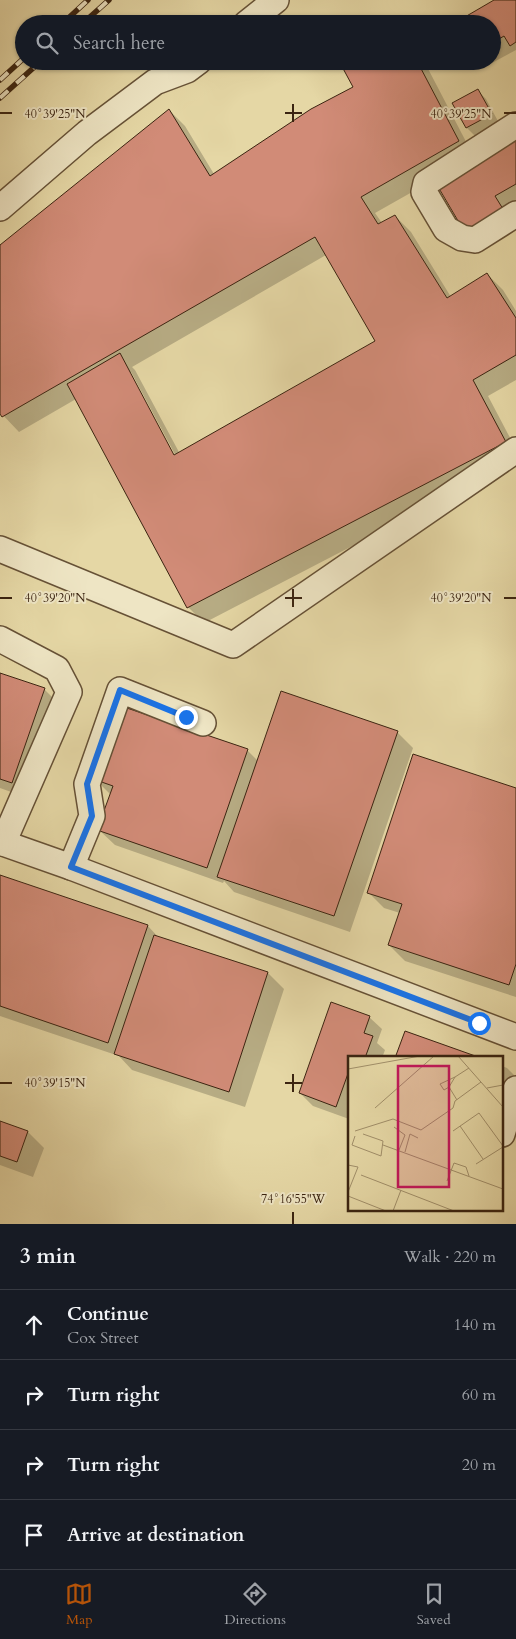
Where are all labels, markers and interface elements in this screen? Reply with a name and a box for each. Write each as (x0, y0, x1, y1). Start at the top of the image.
search box (15, 15, 501, 70)
icon: search (33, 29, 61, 57)
text: Search here (73, 30, 165, 56)
text: 40°39'25"N (25, 106, 86, 122)
text: 40°39'25"N (431, 106, 492, 122)
text: 40°39'20"N (25, 590, 86, 606)
text: 40°39'20"N (431, 590, 492, 606)
route end (175, 706, 198, 729)
route start (468, 1012, 491, 1035)
inset map (348, 1056, 504, 1212)
text: 40°39'15"N (25, 1075, 86, 1091)
text: 74°16'55"W (261, 1191, 326, 1207)
text: 3 min (20, 1242, 76, 1271)
text: Walk · 220 m (404, 1246, 496, 1268)
text: Continue (67, 1301, 149, 1327)
icon: ahead (20, 1311, 48, 1339)
text: 140 m (454, 1314, 496, 1336)
text: Cox Street (67, 1327, 139, 1349)
icon: right (20, 1381, 48, 1409)
text: Turn right (67, 1382, 159, 1408)
text: 60 m (462, 1384, 496, 1406)
icon: right (20, 1451, 48, 1479)
text: Turn right (67, 1452, 159, 1478)
text: 20 m (462, 1454, 496, 1476)
icon: arrive (20, 1521, 48, 1549)
text: Arrive at destination (67, 1522, 244, 1548)
tab: Map (65, 1580, 93, 1629)
tab: Directions (224, 1580, 286, 1629)
tab: Saved (417, 1580, 451, 1629)

